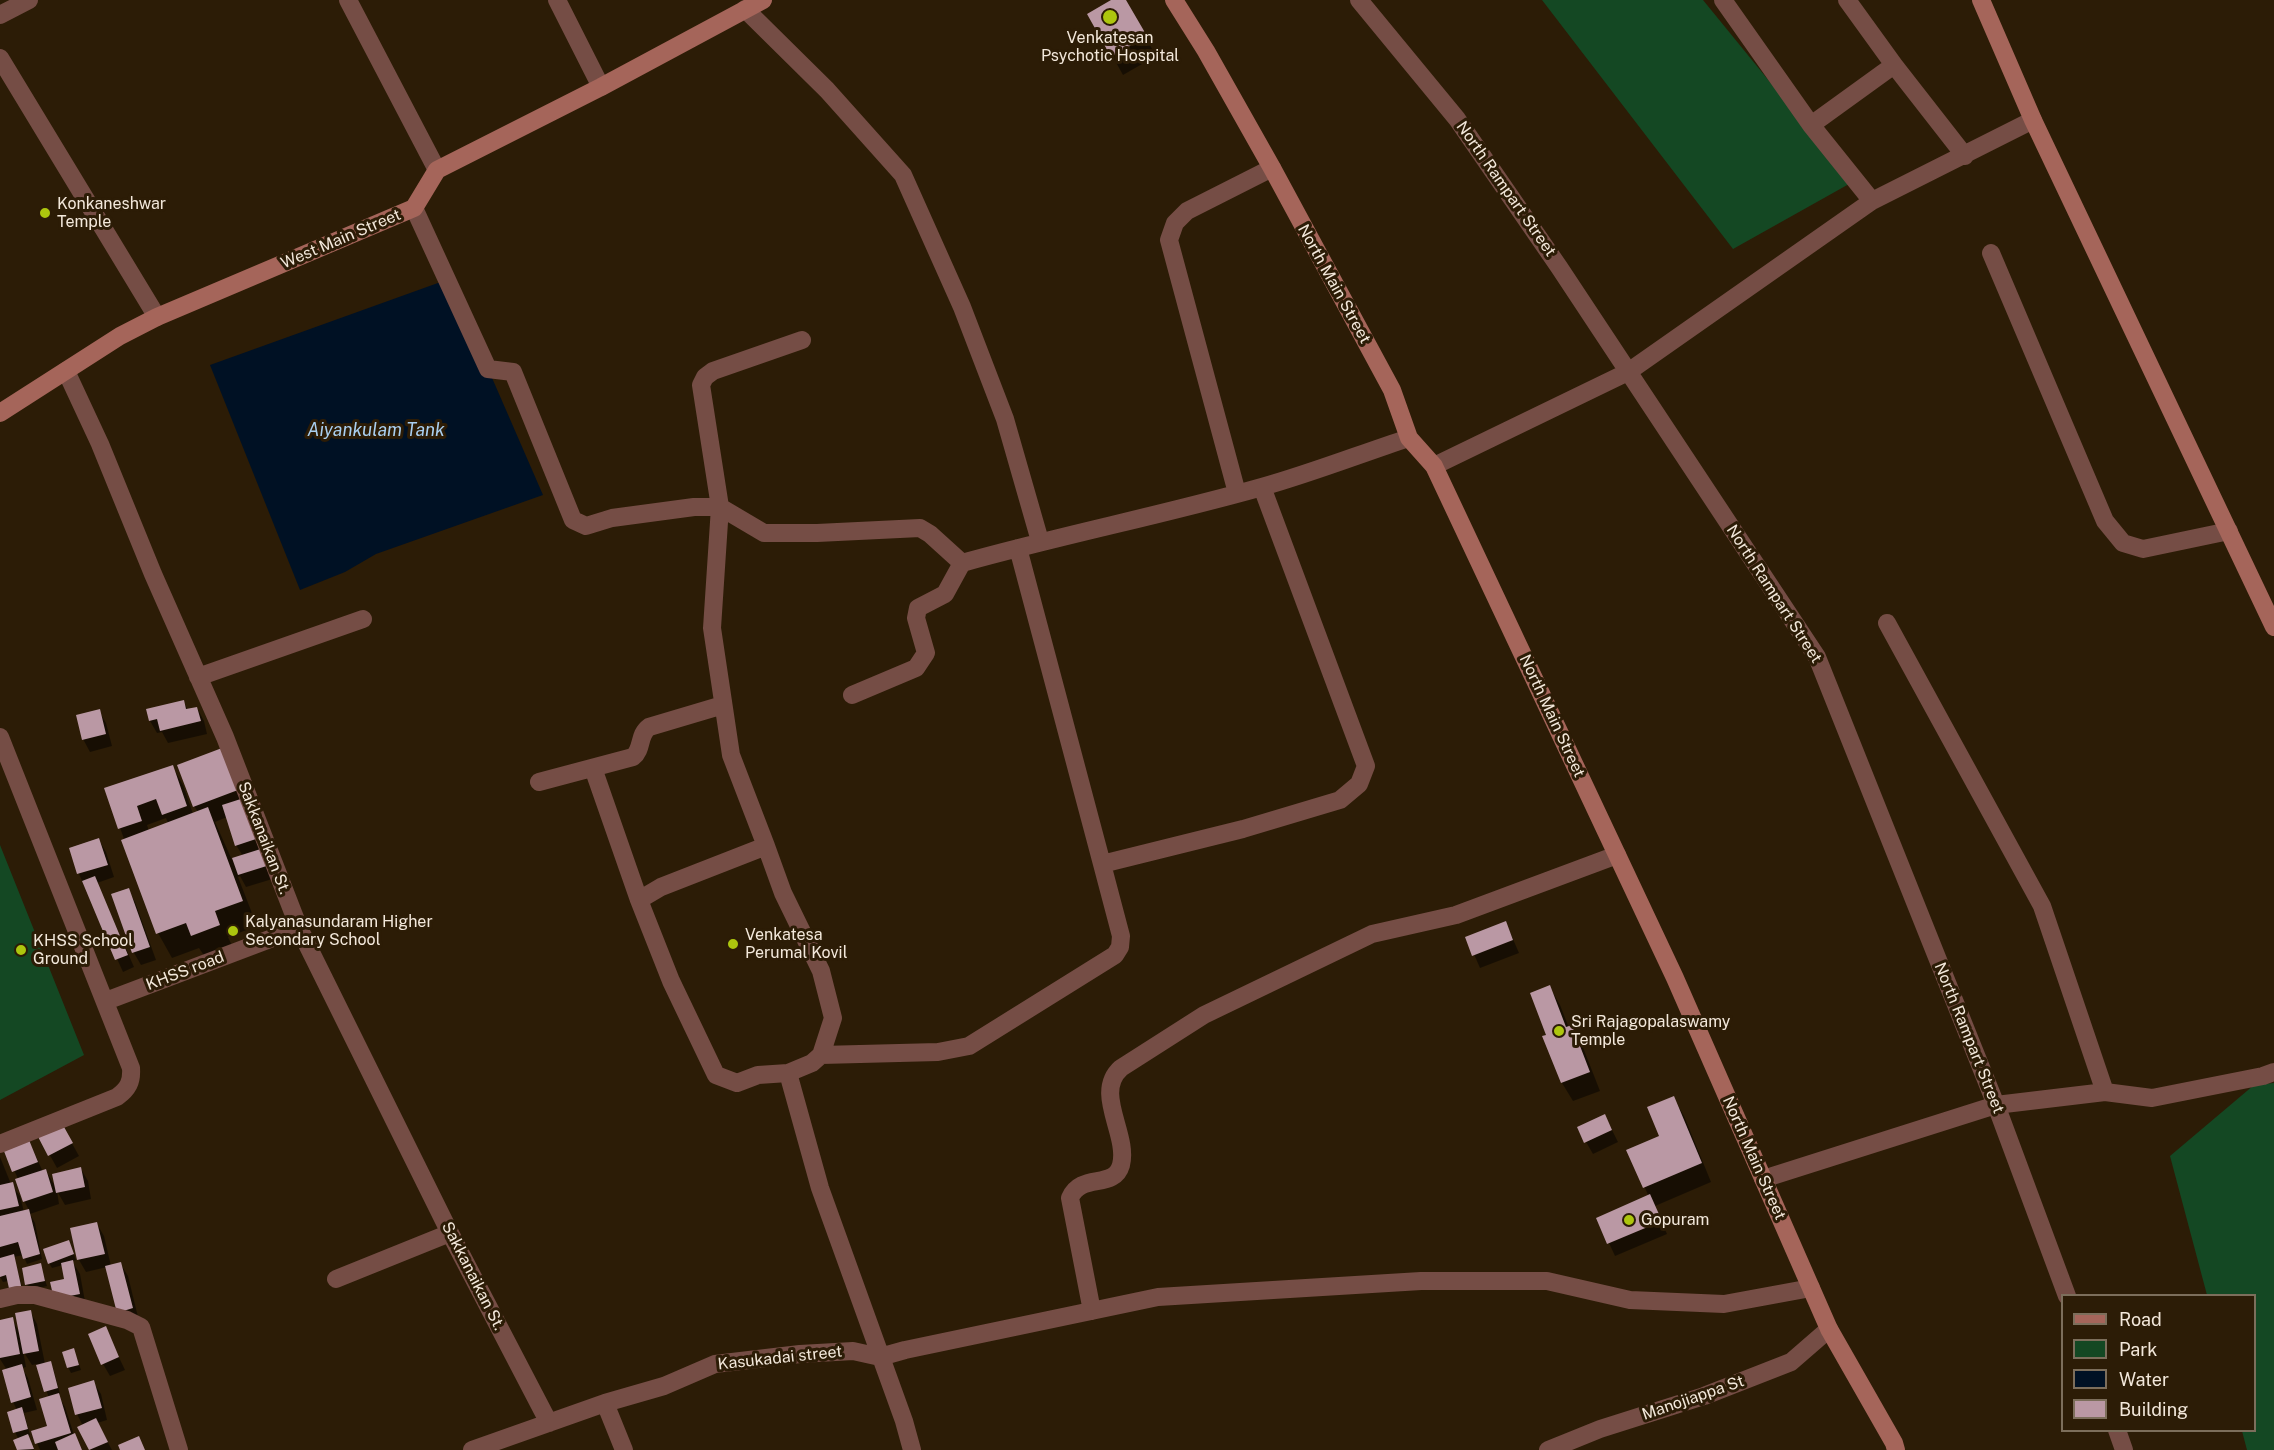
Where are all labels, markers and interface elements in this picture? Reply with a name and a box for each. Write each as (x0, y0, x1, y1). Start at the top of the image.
marker: Venkatesan Psychotic Hospital (1101, 8, 1119, 26)
place label: Venkatesan Psychotic Hospital (1041, 28, 1179, 66)
street label: North Rampart Street (1452, 118, 1560, 260)
place label: Konkaneshwar Temple (57, 194, 166, 232)
street label: West Main Street (278, 205, 404, 273)
marker: Konkaneshwar Temple (38, 206, 52, 220)
street label: North Main Street (1293, 221, 1375, 347)
water label: Aiyankulam Tank (307, 419, 445, 441)
street label: North Rampart Street (1722, 521, 1826, 667)
street label: North Main Street (1515, 652, 1589, 780)
street label: Sakkanaikan St. (234, 779, 294, 897)
place label: Kalyanasundaram Higher Secondary School (245, 912, 433, 950)
marker: Kalyanasundaram Higher Secondary School (226, 924, 240, 938)
place label: Venkatesa Perumal Kovil (745, 925, 847, 963)
place label: KHSS School Ground (33, 931, 133, 969)
marker: Venkatesa Perumal Kovil (726, 937, 740, 951)
marker: KHSS School Ground (14, 943, 28, 957)
street label: KHSS road (143, 947, 227, 995)
street label: North Rampart Street (1930, 960, 2008, 1116)
place label: Sri Rajagopalaswamy Temple (1571, 1012, 1730, 1050)
marker: Sri Rajagopalaswamy Temple (1552, 1024, 1566, 1038)
street label: North Main Street (1718, 1093, 1790, 1223)
place label: Gopuram (1641, 1210, 1709, 1230)
marker: Gopuram (1622, 1213, 1636, 1227)
street label: Sakkanaikan St. (437, 1219, 509, 1333)
legend (2061, 1294, 2256, 1432)
text: Road (2119, 1309, 2162, 1330)
text: Park (2119, 1339, 2157, 1360)
street label: Kasukadai street (717, 1342, 843, 1374)
text: Water (2119, 1369, 2169, 1390)
street label: Manojiappa St (1639, 1372, 1747, 1424)
text: Building (2119, 1399, 2188, 1420)

